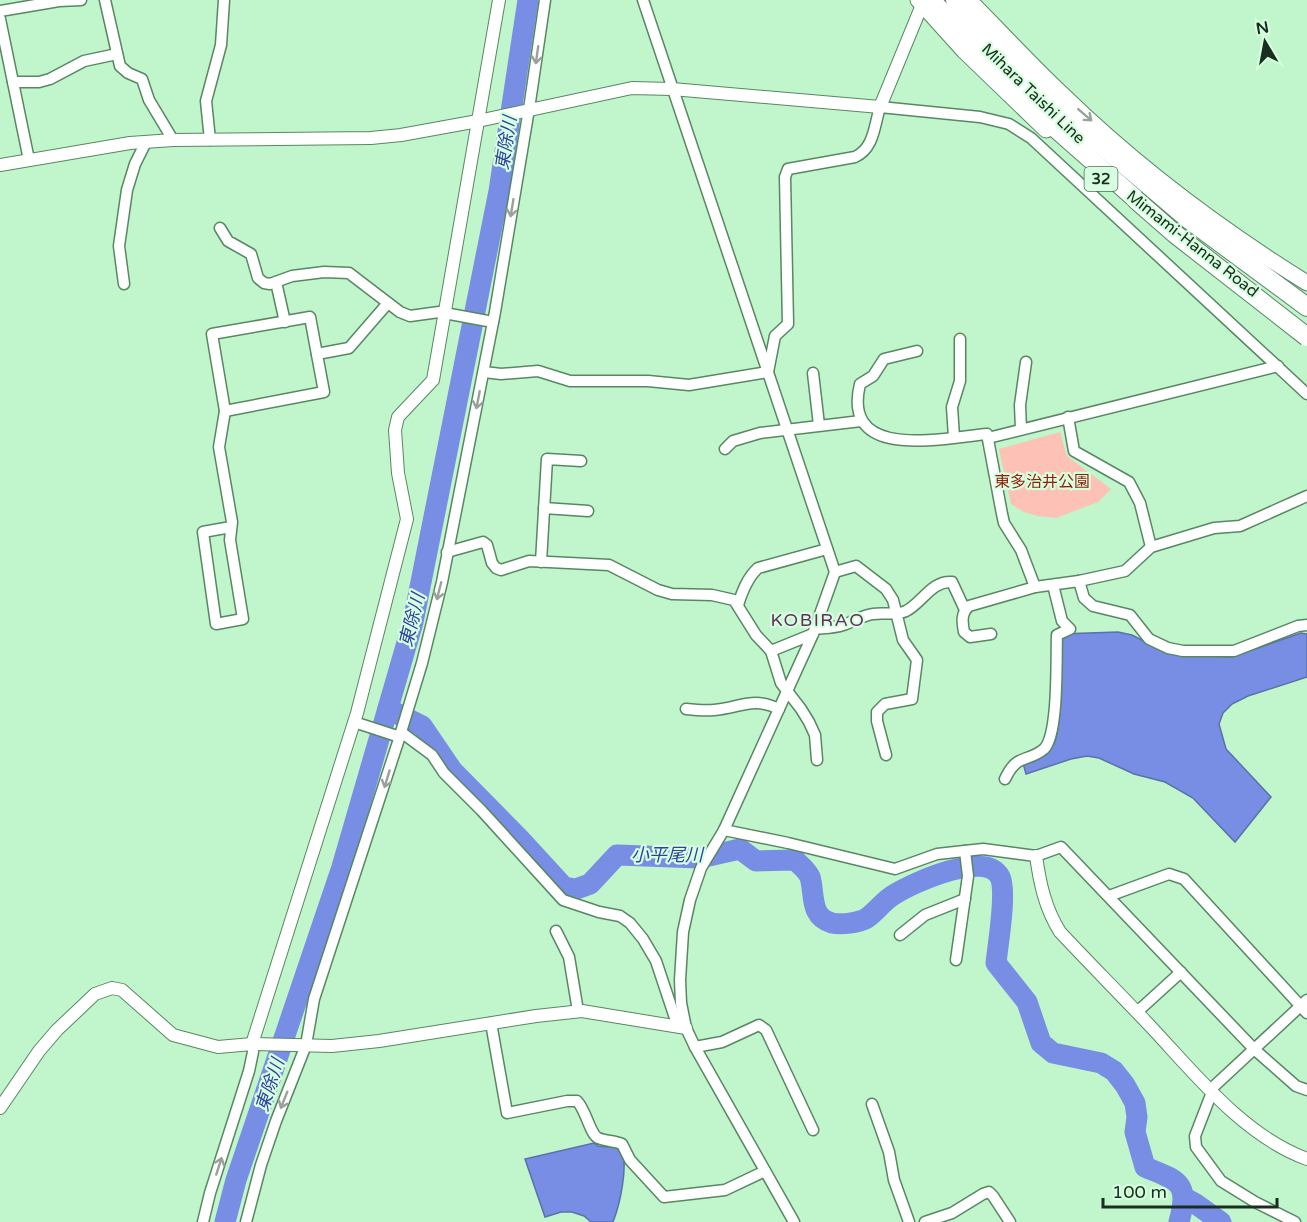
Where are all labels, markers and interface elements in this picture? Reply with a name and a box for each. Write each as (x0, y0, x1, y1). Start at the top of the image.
north arrow (1235, 12, 1295, 72)
text: N (1255, 17, 1271, 39)
street label: Mihara Taishi Line (977, 39, 1089, 148)
one-way arrow (532, 44, 543, 64)
one-way arrow (1077, 108, 1092, 122)
water label: 東除川 (491, 113, 521, 171)
road number: 32 (1084, 167, 1118, 191)
street label: Mimami-Hanna Road (1122, 186, 1262, 302)
one-way arrow (506, 198, 517, 218)
one-way arrow (472, 390, 483, 410)
park label: 東多治井公園 (994, 472, 1090, 492)
one-way arrow (433, 582, 445, 601)
water label: 東除川 (395, 589, 430, 649)
district label: KOBIRAO (771, 609, 865, 631)
one-way arrow (381, 769, 392, 788)
water label: 小平尾川 (631, 844, 705, 866)
water label: 東除川 (251, 1054, 289, 1114)
one-way arrow (278, 1090, 289, 1108)
one-way arrow (214, 1157, 225, 1176)
scale bar (1103, 1171, 1277, 1209)
text: 100 m (1112, 1181, 1167, 1203)

